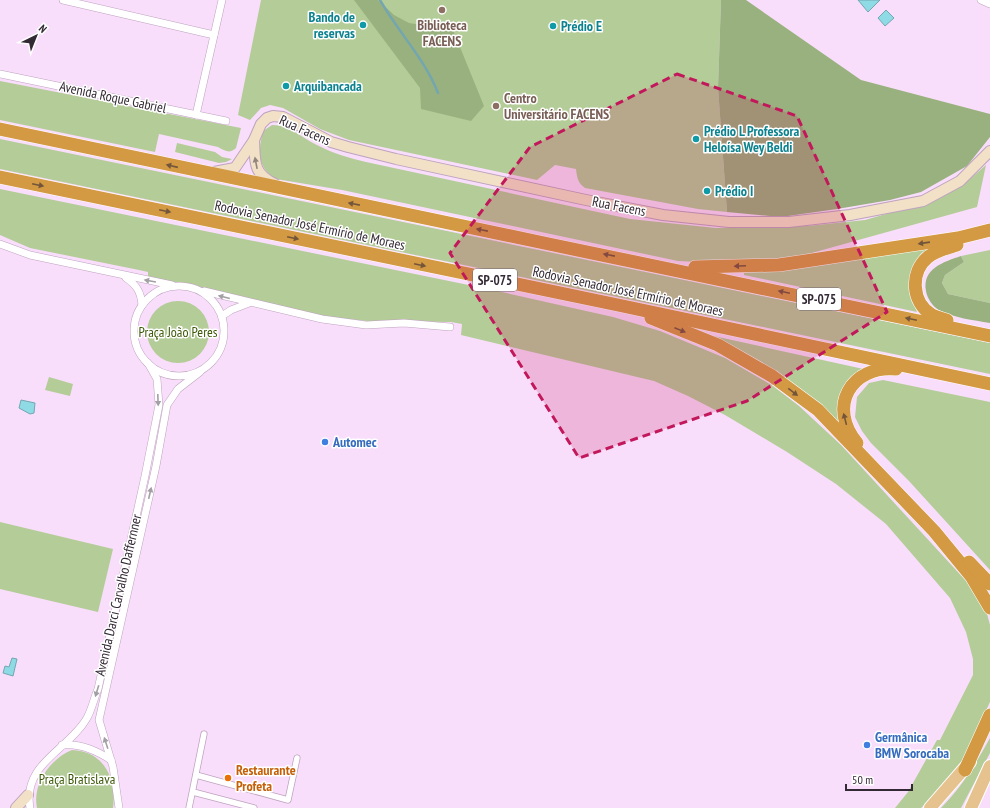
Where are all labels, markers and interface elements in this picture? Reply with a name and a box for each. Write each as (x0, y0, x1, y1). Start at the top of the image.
marker: Biblioteca FACENS (437, 5, 447, 15)
place label: Bando de reservas (309, 8, 355, 42)
north arrow (16, 16, 56, 56)
place label: Biblioteca FACENS (417, 16, 467, 50)
place label: Prédio E (561, 17, 602, 35)
marker: Bando de reservas (358, 20, 368, 30)
marker: Prédio E (548, 21, 558, 31)
text: N (36, 22, 50, 36)
street label: Avenida Roque Gabriel (58, 77, 169, 117)
place label: Arquibancada (293, 77, 362, 95)
marker: Arquibancada (281, 81, 291, 91)
place label: Centro Universitário FACENS (504, 89, 609, 123)
marker: Centro Universitário FACENS (491, 101, 501, 111)
street label: Rua Facens (277, 111, 334, 149)
place label: Prédio L Professora Heloísa Wey Beldi (704, 122, 800, 156)
marker: Prédio L Professora Heloísa Wey Beldi (691, 134, 701, 144)
one-way arrow (253, 156, 259, 169)
one-way arrow (166, 162, 178, 168)
one-way arrow (32, 182, 44, 188)
place label: Prédio I (715, 182, 753, 200)
marker: Prédio I (702, 186, 712, 196)
street label: Rua Facens (591, 192, 648, 220)
street label: Rodovia Senador José Ermírio de Moraes (213, 196, 407, 254)
one-way arrow (348, 201, 360, 207)
one-way arrow (159, 209, 172, 215)
one-way arrow (476, 226, 488, 232)
one-way arrow (287, 235, 299, 241)
one-way arrow (918, 240, 930, 246)
one-way arrow (603, 252, 615, 258)
one-way arrow (414, 262, 426, 268)
street label: Rodovia Senador José Ermírio de Moraes (531, 262, 725, 320)
one-way arrow (734, 263, 746, 270)
road number: SP-075 (473, 269, 517, 291)
one-way arrow (144, 278, 156, 284)
one-way arrow (777, 288, 790, 294)
road number: SP-075 (797, 288, 841, 310)
one-way arrow (217, 293, 230, 299)
one-way arrow (905, 315, 917, 321)
park label: Praça João Peres (138, 323, 218, 341)
one-way arrow (674, 327, 686, 333)
one-way arrow (788, 387, 799, 396)
one-way arrow (155, 394, 161, 407)
one-way arrow (842, 412, 848, 425)
place label: Automec (332, 433, 377, 451)
marker: Automec (320, 437, 330, 447)
one-way arrow (147, 487, 153, 500)
street label: Avenida Darci Carvalho Daffernner (91, 512, 145, 678)
one-way arrow (93, 686, 99, 698)
place label: Germânica BMW Sorocaba (875, 728, 949, 762)
one-way arrow (102, 736, 108, 748)
marker: Germânica BMW Sorocaba (862, 740, 872, 750)
place label: Restaurante Profeta (236, 761, 296, 795)
scale bar (846, 766, 912, 792)
park label: Praça Bratislava (39, 770, 115, 788)
text: 50 m (852, 772, 873, 787)
marker: Restaurante Profeta (223, 773, 233, 783)

